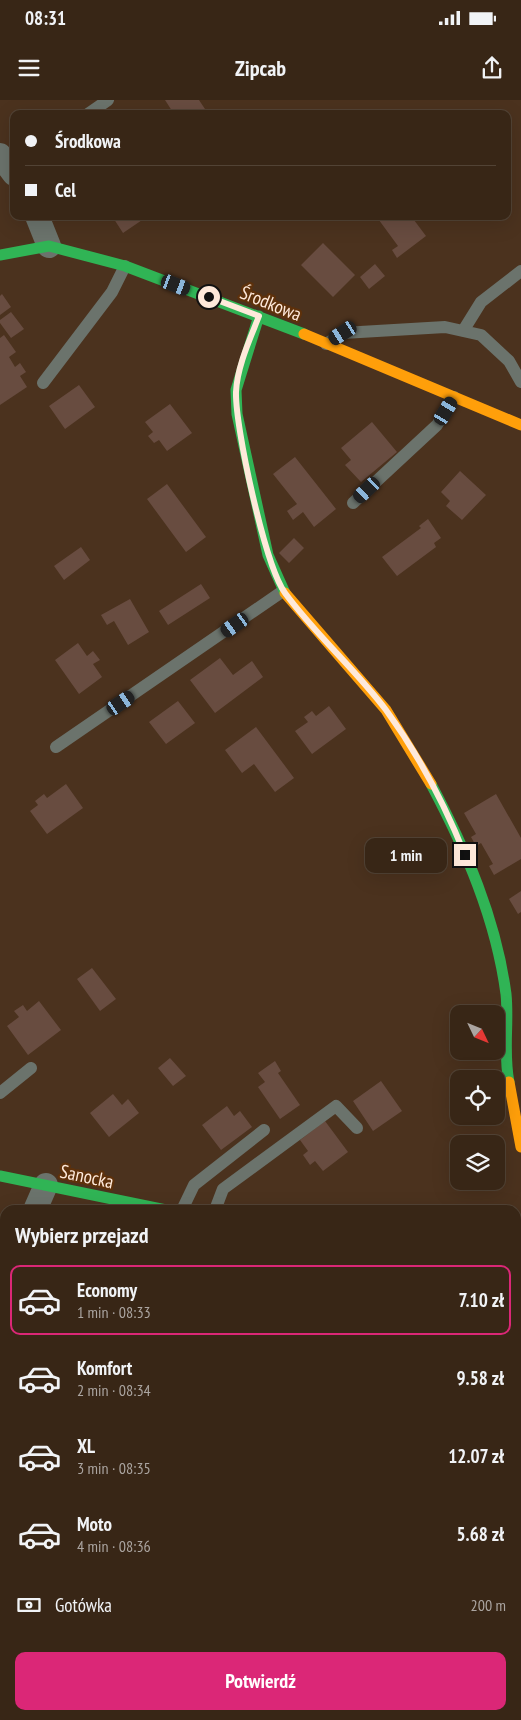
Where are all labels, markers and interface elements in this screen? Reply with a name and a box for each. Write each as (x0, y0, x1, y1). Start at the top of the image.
text: 08:31 (25, 6, 66, 30)
icon: menu (15, 54, 43, 82)
text: Zipcab (235, 54, 286, 82)
icon: share (478, 54, 506, 82)
text: Środkowa (55, 129, 121, 153)
text: Cel (55, 178, 76, 202)
car (159, 273, 192, 297)
street label: Środkowa (237, 280, 305, 326)
route start (198, 286, 220, 308)
car (326, 319, 359, 347)
car (431, 394, 460, 428)
car (350, 474, 383, 506)
car (218, 610, 251, 640)
car (104, 688, 137, 718)
callout: 1 min (365, 838, 448, 872)
route end (454, 844, 476, 866)
text: 1 min (390, 845, 422, 865)
north arrow (450, 1005, 505, 1060)
map controls (450, 1005, 505, 1190)
button: locate (450, 1070, 505, 1125)
button: layers (450, 1135, 505, 1190)
street label: Sanocka (58, 1159, 116, 1193)
text: Wybierz przejazd (15, 1221, 149, 1249)
icon: car (17, 1278, 62, 1323)
text: Economy (77, 1278, 137, 1302)
text: 7.10 zł (458, 1288, 504, 1312)
text: 1 min · 08:33 (77, 1302, 151, 1322)
icon: car (17, 1356, 62, 1401)
text: Komfort (77, 1356, 132, 1380)
text: 9.58 zł (457, 1366, 504, 1390)
text: 2 min · 08:34 (77, 1380, 151, 1400)
icon: car (17, 1434, 62, 1479)
text: XL (77, 1434, 95, 1458)
text: 12.07 zł (448, 1444, 504, 1468)
text: 3 min · 08:35 (77, 1458, 151, 1478)
icon: car (17, 1512, 62, 1557)
text: Moto (77, 1512, 112, 1536)
text: 5.68 zł (457, 1522, 504, 1546)
text: 4 min · 08:36 (77, 1536, 151, 1556)
icon: cash (15, 1591, 43, 1619)
text: Gotówka (55, 1593, 112, 1617)
text: 200 m (471, 1595, 506, 1615)
button: Potwierdź (15, 1652, 506, 1710)

